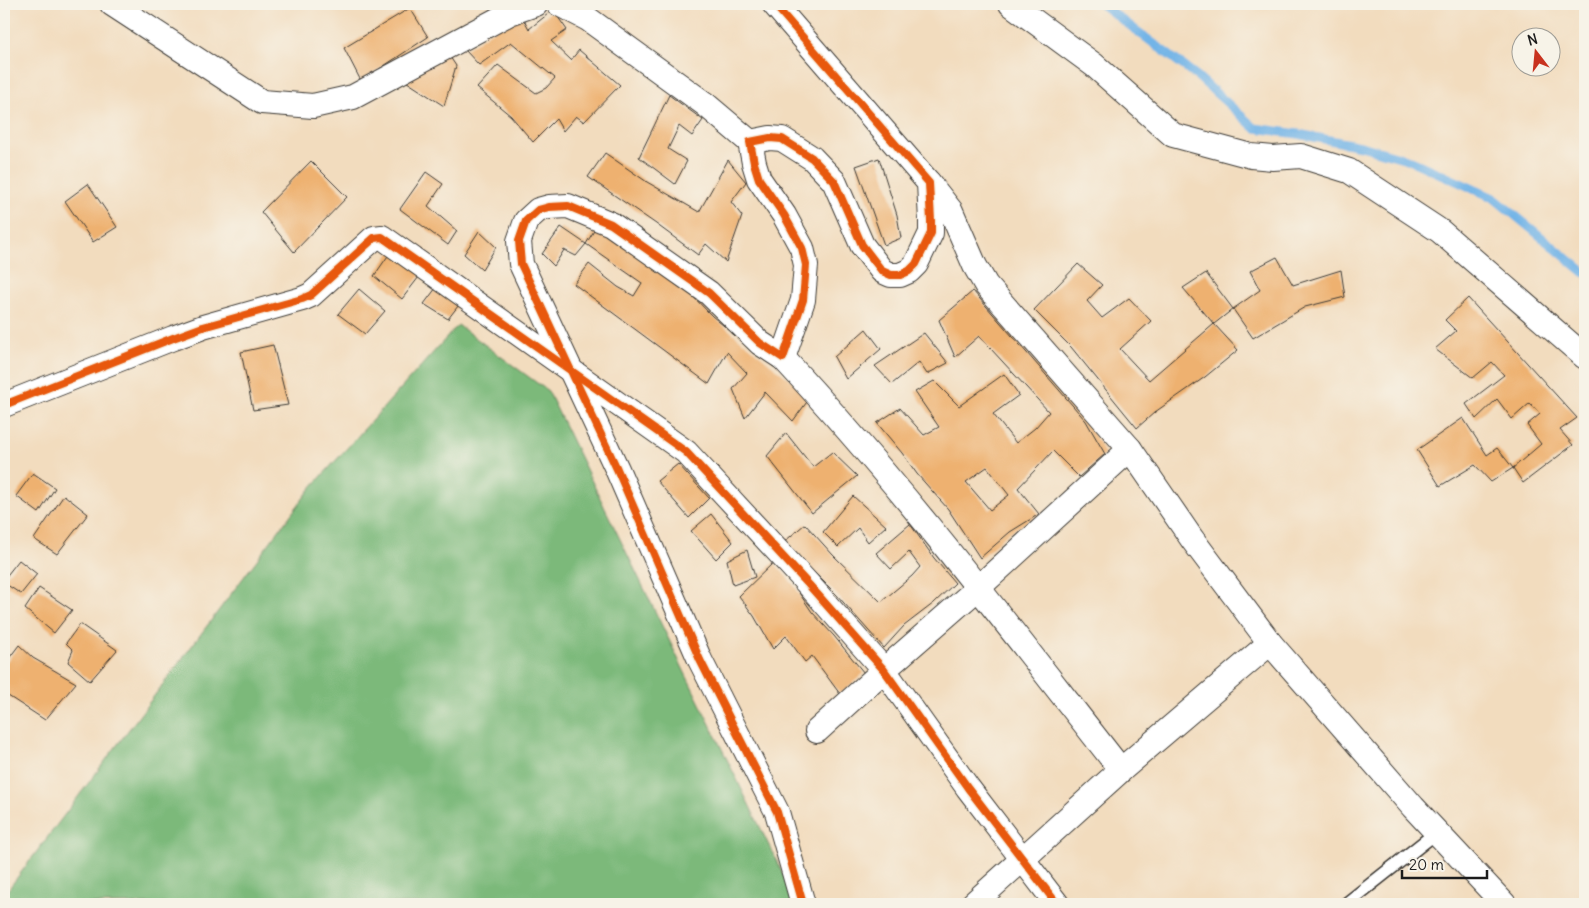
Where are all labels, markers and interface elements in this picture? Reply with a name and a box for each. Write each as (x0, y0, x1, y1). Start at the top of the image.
north arrow (1512, 28, 1562, 78)
text: N (1525, 30, 1540, 49)
scale bar (1402, 848, 1486, 880)
text: 20 m (1409, 855, 1444, 874)

